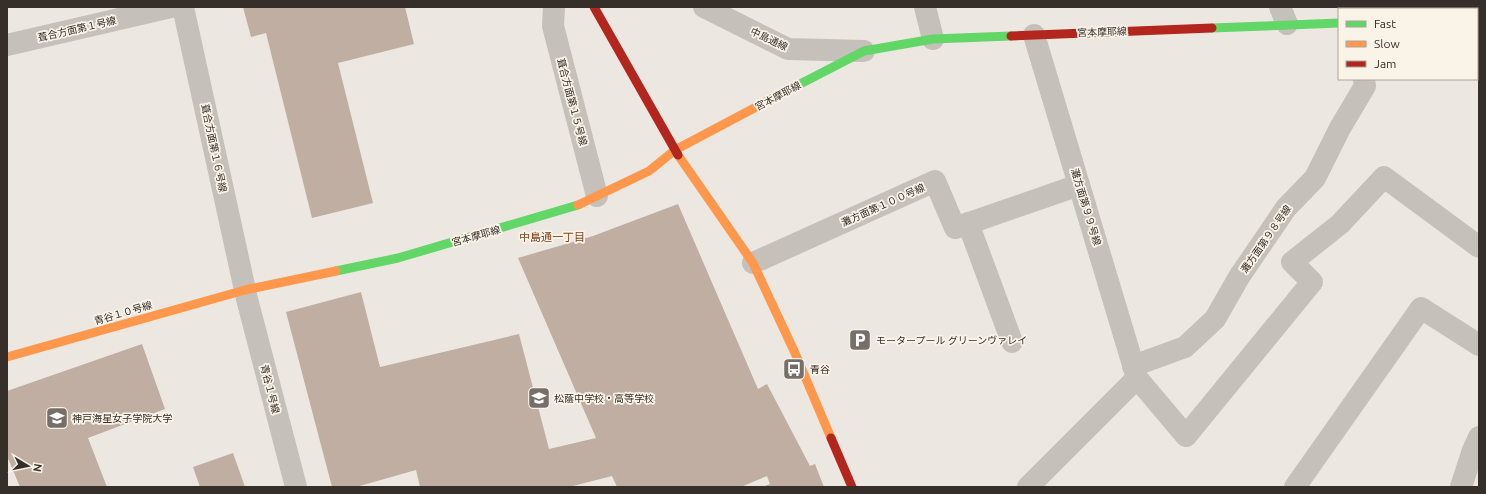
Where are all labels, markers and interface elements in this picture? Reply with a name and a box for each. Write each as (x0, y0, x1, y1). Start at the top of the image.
legend (1338, 8, 1478, 80)
street label: 葺合方面第１号線 (37, 15, 117, 43)
text: Fast (1374, 17, 1396, 30)
street label: 中島通線 (749, 26, 789, 52)
street label: 宮本摩耶線 (1077, 26, 1127, 38)
text: Slow (1374, 37, 1400, 50)
street label: 葺合方面第１５号線 (555, 57, 589, 147)
text: Jam (1374, 57, 1396, 70)
street label: 宮本摩耶線 (753, 79, 803, 113)
street label: 葺合方面第１６号線 (199, 103, 229, 193)
street label: 灘方面第９９号線 (1069, 167, 1103, 247)
street label: 灘方面第１００号線 (840, 182, 926, 228)
street label: 灘方面第９８号線 (1239, 203, 1293, 275)
street label: 宮本摩耶線 (450, 224, 502, 248)
district label: 中島通一丁目 (519, 231, 585, 243)
street label: 青谷１０号線 (93, 299, 153, 327)
parking icon: モータープール グリーンヴァレイ (847, 327, 873, 353)
place label: モータープール グリーンヴァレイ (876, 335, 1027, 346)
bus stop icon: 青谷 (781, 356, 807, 382)
street label: 青谷１号線 (259, 363, 281, 415)
place label: 青谷 (810, 364, 830, 375)
school or university icon: 松蔭中学校・高等学校 (526, 385, 552, 411)
place label: 松蔭中学校・高等学校 (554, 393, 654, 404)
school or university icon: 神戸海星女子学院大学 (44, 405, 70, 431)
place label: 神戸海星女子学院大学 (72, 413, 172, 424)
north arrow (8, 446, 48, 486)
text: N (31, 463, 44, 473)

